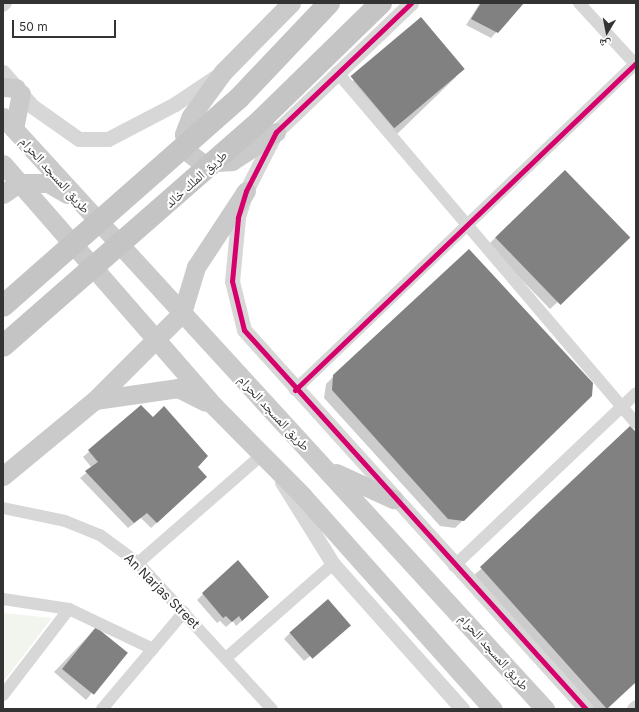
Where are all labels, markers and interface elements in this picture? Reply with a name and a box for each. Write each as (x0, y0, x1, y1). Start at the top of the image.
scale bar (14, 12, 118, 38)
north arrow (587, 12, 627, 52)
text: 50 m (19, 19, 48, 34)
text: ش (598, 36, 612, 52)
street label: طريق المسجد الحرام (16, 133, 94, 217)
street label: طريق الملك خالد (162, 147, 230, 211)
street label: طريق المسجد الحرام (235, 372, 313, 454)
street label: An Narjas Street (121, 550, 203, 632)
street label: طريق المسجد الحرام (455, 610, 533, 694)

